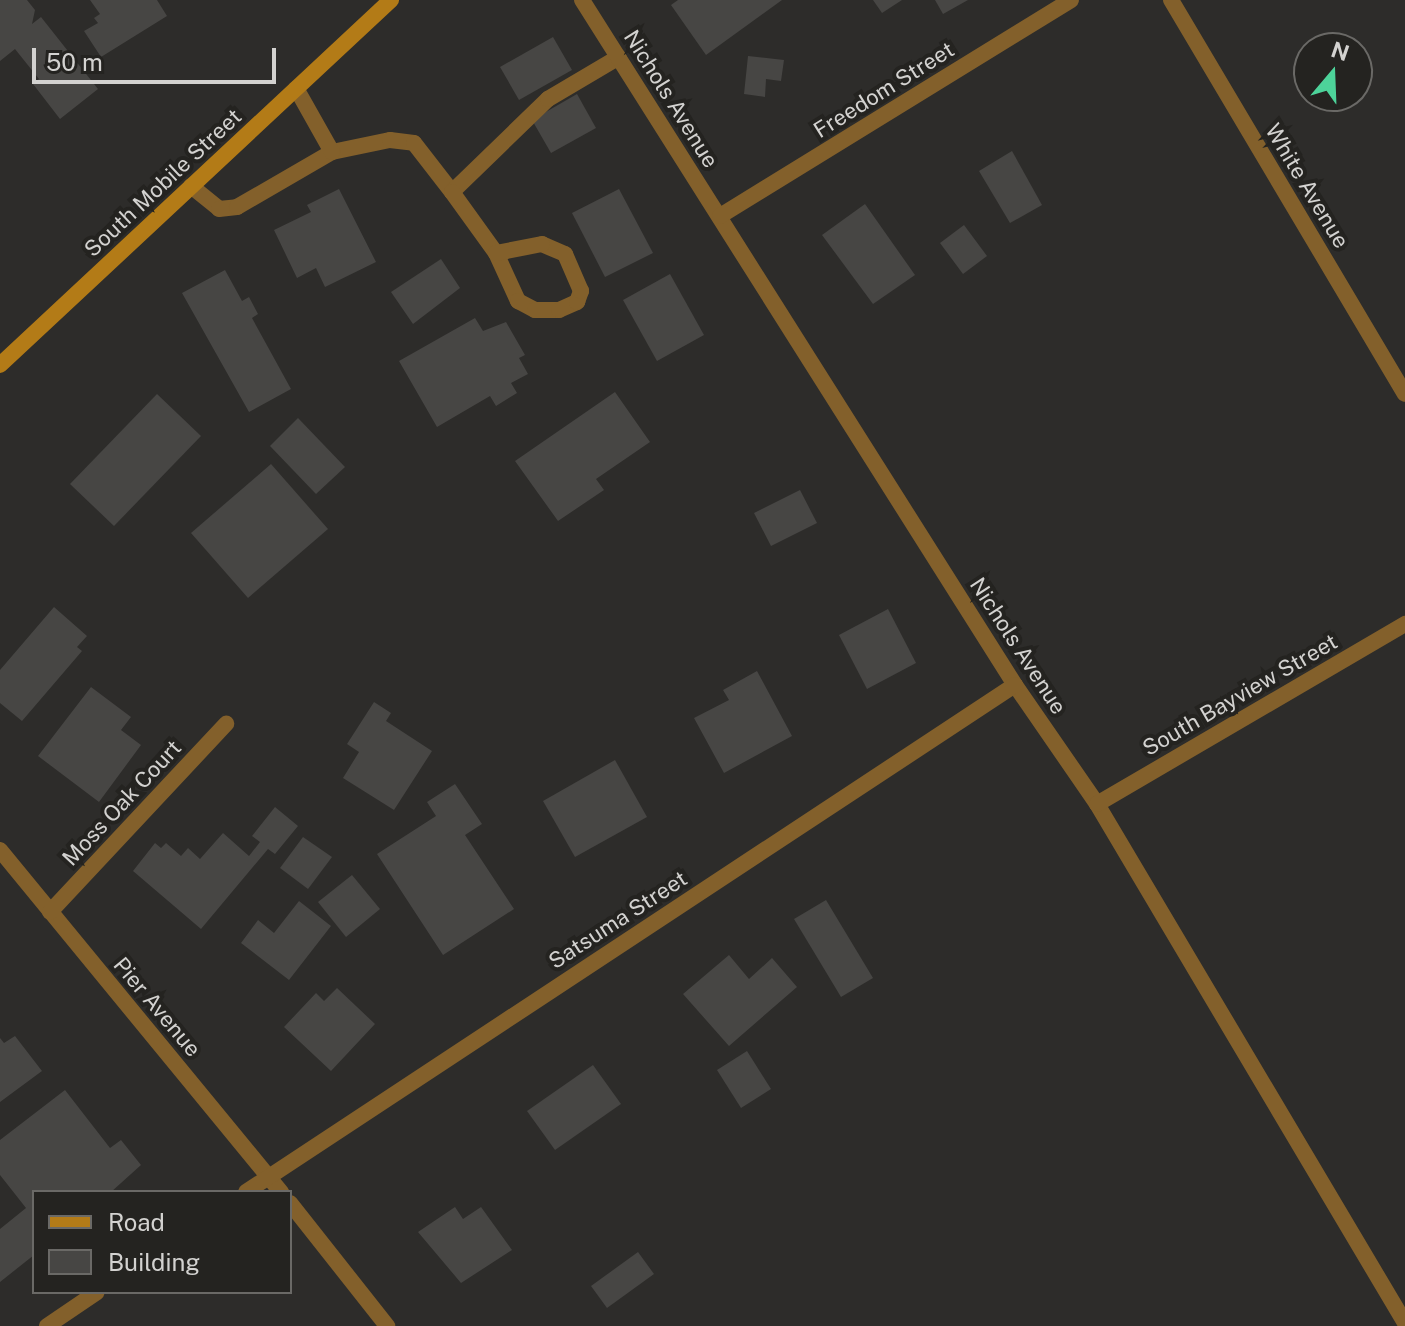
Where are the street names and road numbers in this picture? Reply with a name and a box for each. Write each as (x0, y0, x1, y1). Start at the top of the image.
street label: Nichols Avenue (618, 25, 724, 173)
street label: Freedom Street (809, 36, 959, 144)
street label: South Mobile Street (79, 103, 247, 263)
street label: White Avenue (1259, 119, 1355, 253)
street label: Nichols Avenue (964, 573, 1072, 719)
street label: South Bayview Street (1138, 628, 1342, 762)
street label: Moss Oak Court (57, 735, 187, 871)
street label: Satsuma Street (544, 865, 692, 975)
street label: Pier Avenue (108, 952, 206, 1062)

